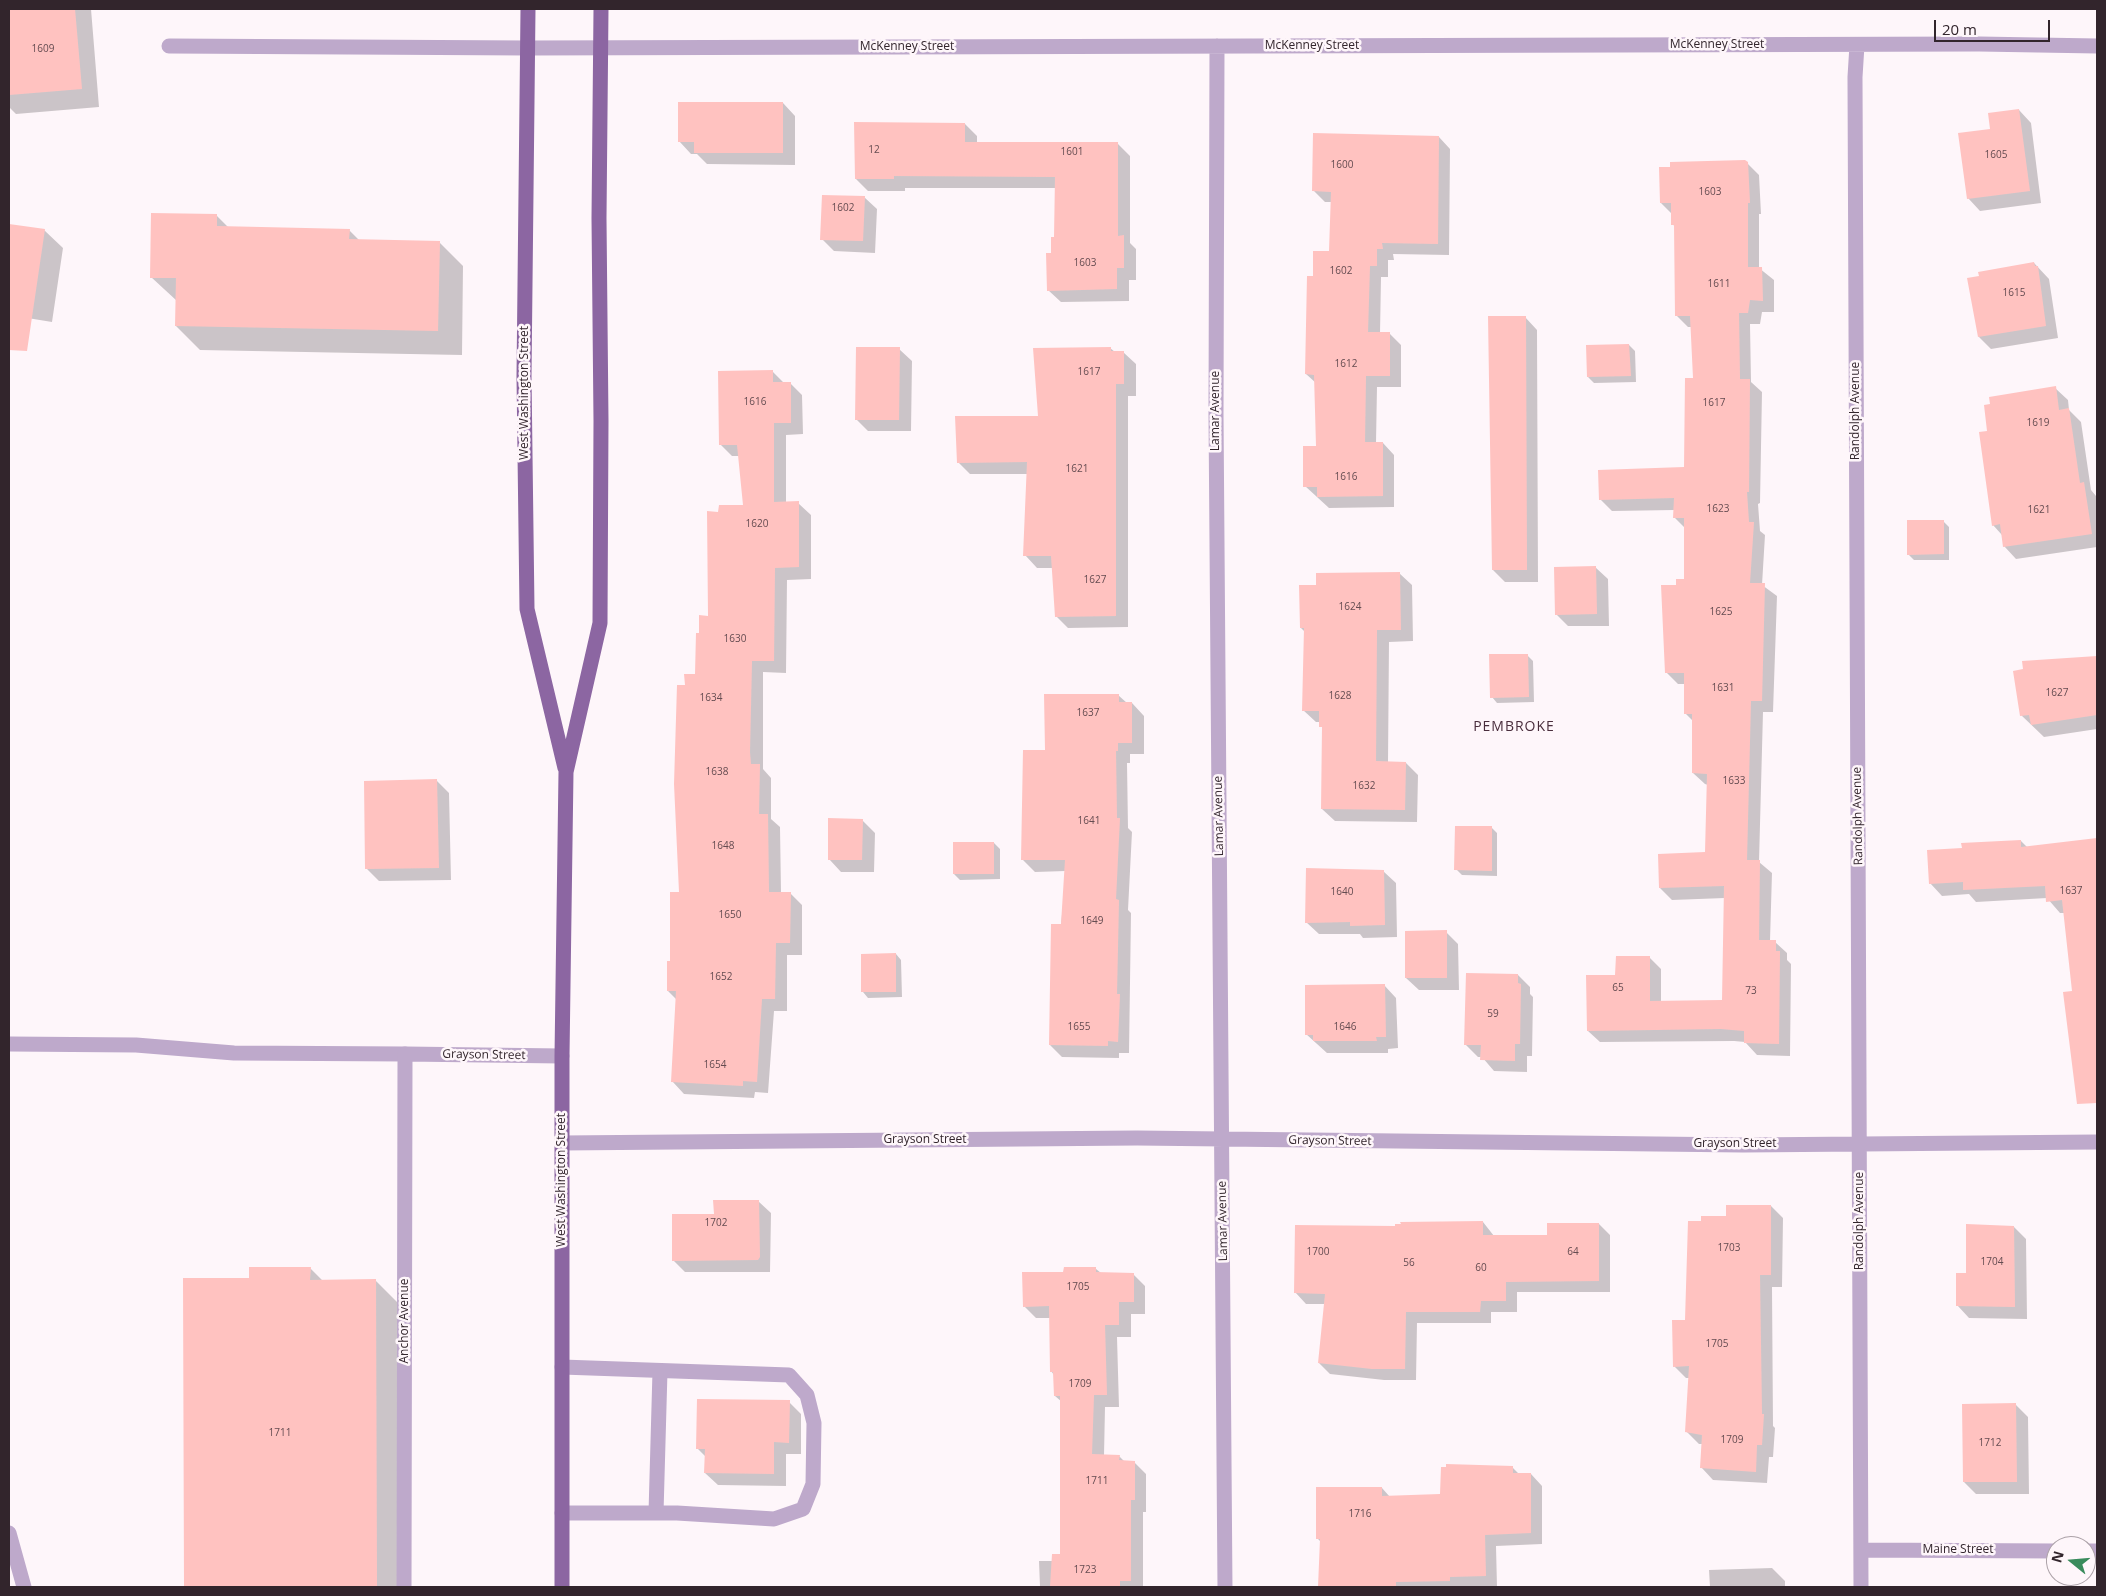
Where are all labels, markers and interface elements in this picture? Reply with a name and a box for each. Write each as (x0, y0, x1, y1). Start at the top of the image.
scale bar (1936, 10, 2052, 42)
text: 20 m (1942, 19, 1977, 39)
street label: McKenney Street (1670, 38, 1764, 52)
street label: McKenney Street (1265, 39, 1359, 53)
street label: McKenney Street (860, 40, 954, 54)
house number: 1609 (32, 43, 54, 55)
house number: 12 (868, 144, 880, 156)
house number: 1601 (1061, 146, 1083, 158)
house number: 1605 (1985, 149, 2007, 161)
house number: 1600 (1331, 159, 1353, 171)
house number: 1603 (1699, 186, 1721, 198)
house number: 1602 (832, 202, 854, 214)
house number: 1603 (1074, 257, 1096, 269)
house number: 1602 (1330, 265, 1352, 277)
house number: 1611 (1708, 278, 1730, 290)
house number: 1615 (2003, 287, 2025, 299)
street label: West Washington Street (518, 326, 532, 460)
house number: 1612 (1335, 358, 1357, 370)
street label: Randolph Avenue (1849, 362, 1863, 460)
house number: 1617 (1078, 366, 1100, 378)
street label: Lamar Avenue (1209, 371, 1223, 451)
house number: 1616 (744, 396, 766, 408)
house number: 1617 (1703, 397, 1725, 409)
house number: 1619 (2027, 417, 2049, 429)
house number: 1621 (1066, 463, 1088, 475)
house number: 1616 (1335, 471, 1357, 483)
house number: 1623 (1707, 503, 1729, 515)
house number: 1621 (2028, 504, 2050, 516)
house number: 1620 (746, 518, 768, 530)
house number: 1627 (1084, 574, 1106, 586)
house number: 1624 (1339, 601, 1361, 613)
house number: 1625 (1710, 606, 1732, 618)
house number: 1630 (724, 633, 746, 645)
house number: 1631 (1712, 682, 1734, 694)
house number: 1627 (2046, 687, 2068, 699)
house number: 1628 (1329, 690, 1351, 702)
house number: 1634 (700, 692, 722, 704)
house number: 1637 (1077, 707, 1099, 719)
district label: PEMBROKE (1472, 719, 1556, 735)
house number: 1638 (706, 766, 728, 778)
street label: Randolph Avenue (1850, 767, 1866, 865)
house number: 1633 (1723, 775, 1745, 787)
street label: Lamar Avenue (1211, 776, 1227, 856)
house number: 1632 (1353, 780, 1375, 792)
house number: 1641 (1078, 815, 1100, 827)
house number: 1648 (712, 840, 734, 852)
house number: 1637 (2060, 885, 2082, 897)
house number: 1640 (1331, 886, 1353, 898)
house number: 1650 (719, 909, 741, 921)
house number: 1649 (1081, 915, 1103, 927)
house number: 1652 (710, 971, 732, 983)
house number: 65 (1612, 982, 1624, 994)
house number: 73 (1745, 985, 1757, 997)
house number: 59 (1487, 1008, 1499, 1020)
house number: 1655 (1068, 1021, 1090, 1033)
house number: 1646 (1334, 1021, 1356, 1033)
street label: Grayson Street (442, 1047, 526, 1063)
house number: 1654 (704, 1059, 726, 1071)
street label: West Washington Street (555, 1113, 569, 1247)
street label: Grayson Street (883, 1133, 967, 1147)
street label: Grayson Street (1288, 1133, 1372, 1149)
street label: Grayson Street (1693, 1137, 1777, 1151)
street label: Randolph Avenue (1853, 1172, 1867, 1270)
street label: Lamar Avenue (1215, 1181, 1231, 1261)
house number: 1702 (705, 1217, 727, 1229)
house number: 1703 (1718, 1242, 1740, 1254)
house number: 1700 (1307, 1246, 1329, 1258)
house number: 64 (1567, 1246, 1579, 1258)
house number: 1704 (1981, 1256, 2003, 1268)
house number: 56 (1403, 1257, 1415, 1269)
house number: 60 (1475, 1262, 1487, 1274)
street label: Anchor Avenue (398, 1278, 412, 1364)
house number: 1705 (1067, 1281, 1089, 1293)
house number: 1705 (1706, 1338, 1728, 1350)
house number: 1709 (1069, 1378, 1091, 1390)
house number: 1711 (269, 1427, 291, 1439)
house number: 1709 (1721, 1434, 1743, 1446)
house number: 1712 (1979, 1437, 2001, 1449)
house number: 1711 (1086, 1475, 1108, 1487)
house number: 1716 (1349, 1508, 1371, 1520)
north arrow (2046, 1536, 2096, 1586)
street label: Maine Street (1922, 1543, 1994, 1557)
text: N (2046, 1549, 2068, 1565)
house number: 1723 (1074, 1564, 1096, 1576)

